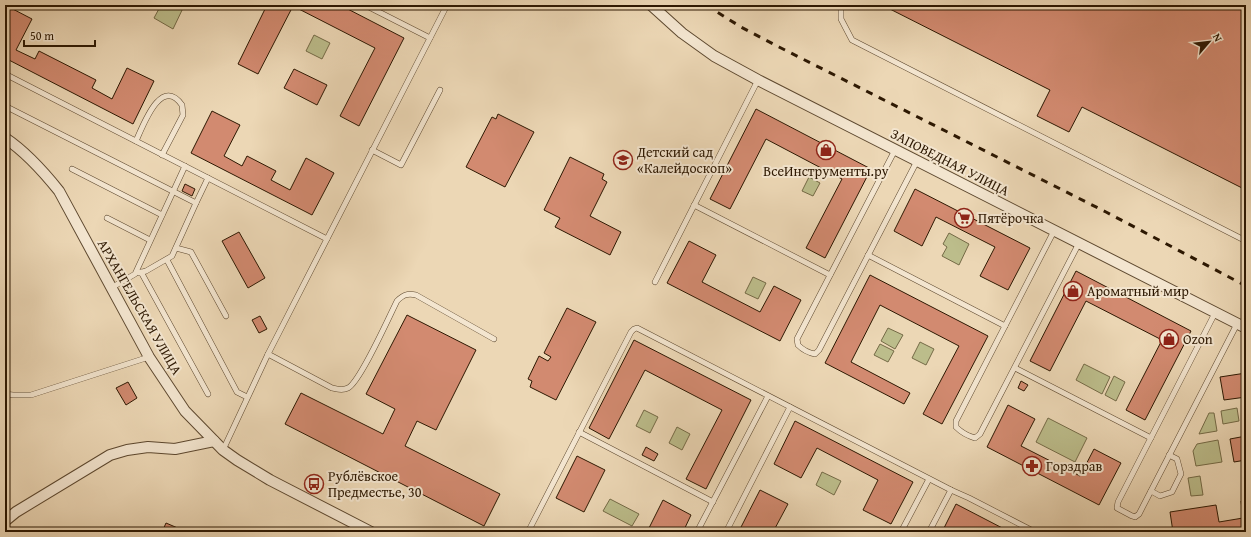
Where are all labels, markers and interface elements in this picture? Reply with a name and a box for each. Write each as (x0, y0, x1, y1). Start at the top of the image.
scale bar (24, 22, 95, 48)
north arrow (1189, 22, 1229, 62)
text: 50 m (30, 27, 54, 44)
text: N (1209, 30, 1227, 45)
street label: ЗАПОВЕДНАЯ УЛИЦА (887, 123, 1013, 201)
shop icon: ВсеИнструменты.ру (815, 139, 837, 161)
place label: Детский сад «Калейдоскоп» (636, 142, 732, 178)
school or university icon: Детский сад «Калейдоскоп» (612, 149, 634, 171)
place label: ВсеИнструменты.ру (763, 161, 889, 181)
supermarket icon: Пятёрочка (953, 207, 975, 229)
place label: Пятёрочка (978, 208, 1044, 228)
street label: АРХАНГЕЛЬСКАЯ УЛИЦА (93, 236, 187, 379)
shop icon: Ароматный мир (1062, 280, 1084, 302)
place label: Ароматный мир (1087, 281, 1189, 301)
shop icon: Ozon (1158, 328, 1180, 350)
place label: Ozon (1183, 329, 1213, 349)
pharmacy icon: Горздрав (1021, 455, 1043, 477)
place label: Горздрав (1046, 456, 1102, 476)
place label: Рублёвское Предместье, 30 (328, 466, 422, 502)
bus stop icon: Рублёвское Предместье, 30 (303, 473, 325, 495)

